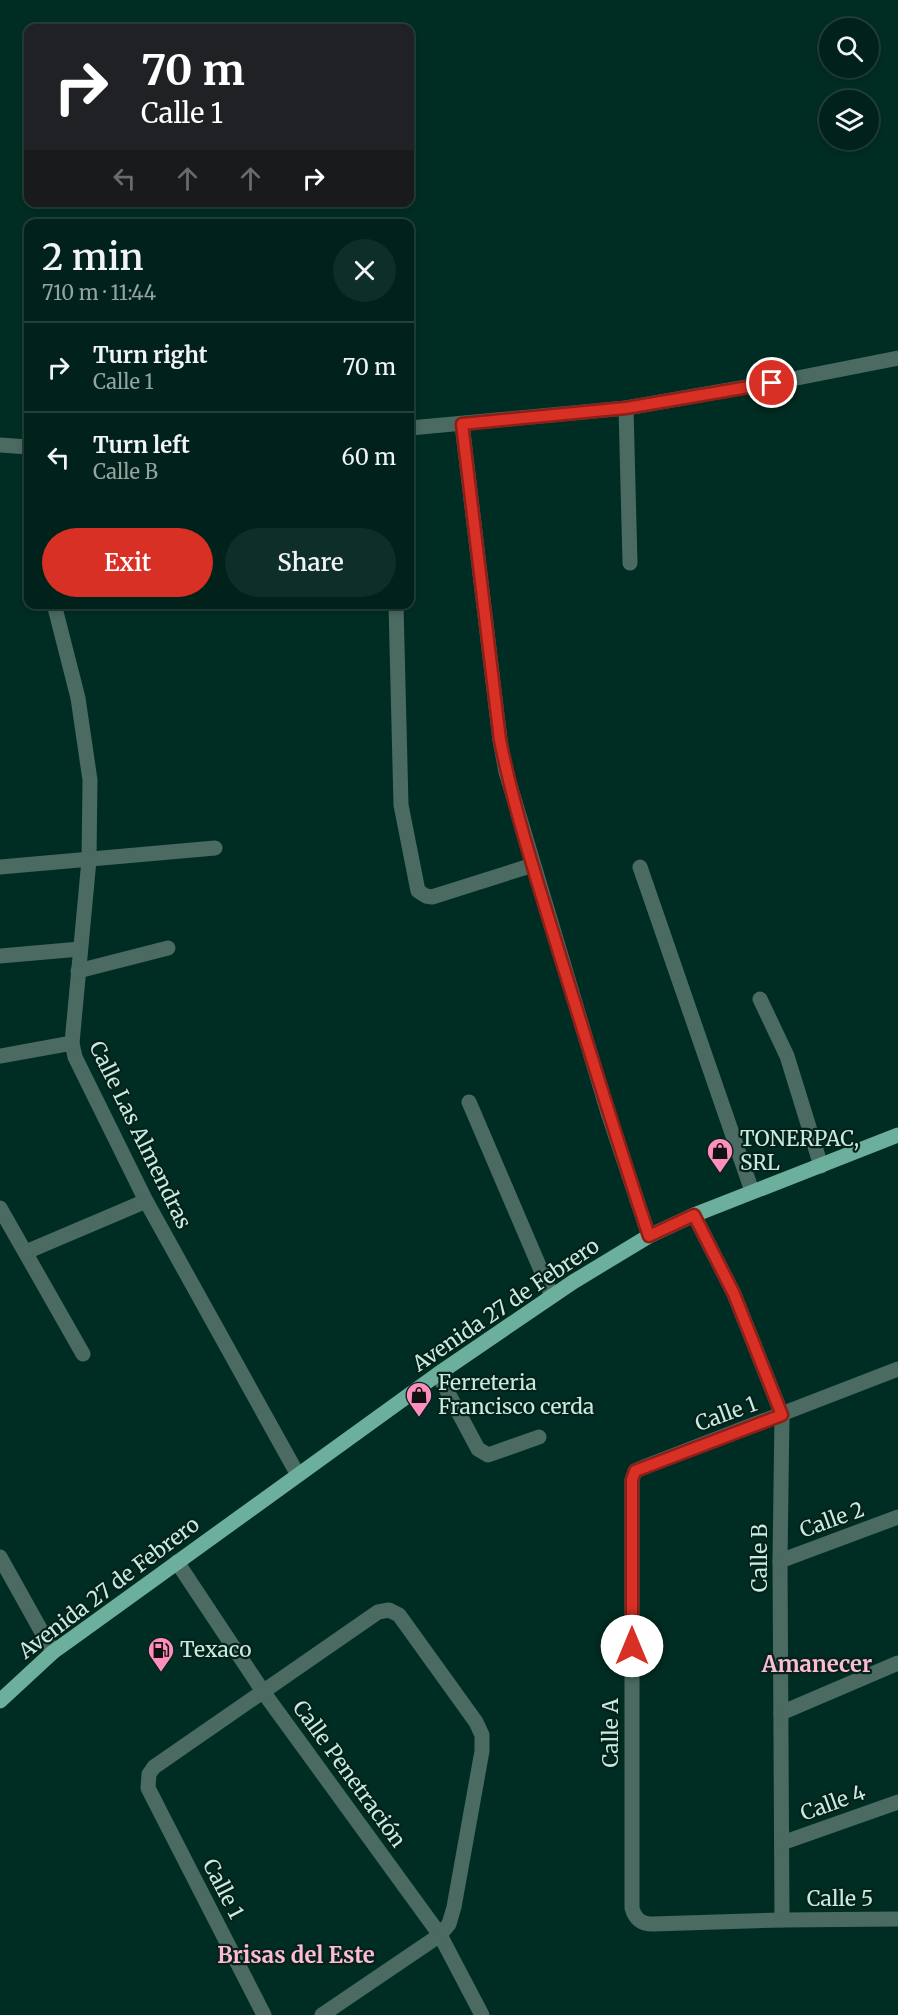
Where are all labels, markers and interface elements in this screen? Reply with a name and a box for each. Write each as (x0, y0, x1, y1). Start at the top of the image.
map controls (819, 18, 879, 150)
button: search (819, 18, 879, 78)
text: 70 m (141, 44, 245, 96)
icon: right (42, 48, 120, 126)
button: layers (819, 90, 879, 150)
text: Calle 1 (141, 96, 223, 130)
icon: left (108, 162, 141, 195)
icon: ahead (171, 162, 204, 195)
icon: ahead (234, 162, 267, 195)
icon: right (297, 162, 330, 195)
text: 2 min (42, 235, 144, 280)
button: close (333, 239, 396, 302)
text: 710 m · 11:44 (42, 280, 156, 305)
text: Turn right (93, 341, 207, 369)
icon: right (42, 351, 75, 384)
text: 70 m (343, 353, 396, 381)
pin (746, 357, 797, 408)
icon: arrive (755, 366, 788, 399)
text: Calle 1 (93, 369, 154, 394)
text: Turn left (93, 431, 190, 459)
icon: left (42, 441, 75, 474)
text: 60 m (342, 443, 396, 471)
text: Calle B (93, 459, 158, 484)
button: Exit (42, 528, 213, 597)
button: Share (225, 528, 396, 597)
street label: Calle Las Almendras (83, 1037, 198, 1233)
place label: TONERPAC, SRL (740, 1125, 859, 1176)
shop icon: TONERPAC, SRL (705, 1136, 735, 1174)
street label: Avenida 27 de Febrero (406, 1232, 604, 1378)
place label: Ferreteria Francisco cerda (438, 1369, 594, 1420)
shop icon: Ferreteria Francisco cerda (404, 1380, 434, 1418)
street label: Calle 1 (691, 1390, 760, 1437)
street label: Calle 2 (796, 1495, 868, 1544)
street label: Avenida 27 de Febrero (12, 1511, 205, 1665)
street label: Calle B (746, 1524, 773, 1592)
position arrow (600, 1614, 664, 1678)
fuel station icon: Texaco (146, 1635, 176, 1673)
place label: Texaco (180, 1636, 251, 1663)
district label: Amanecer (761, 1650, 872, 1678)
street label: Calle Penetración (287, 1695, 412, 1853)
street label: Calle A (597, 1698, 624, 1768)
street label: Calle 4 (797, 1778, 869, 1827)
street label: Calle 1 (197, 1854, 250, 1923)
street label: Calle 5 (807, 1885, 873, 1912)
district label: Brisas del Este (217, 1941, 375, 1969)

